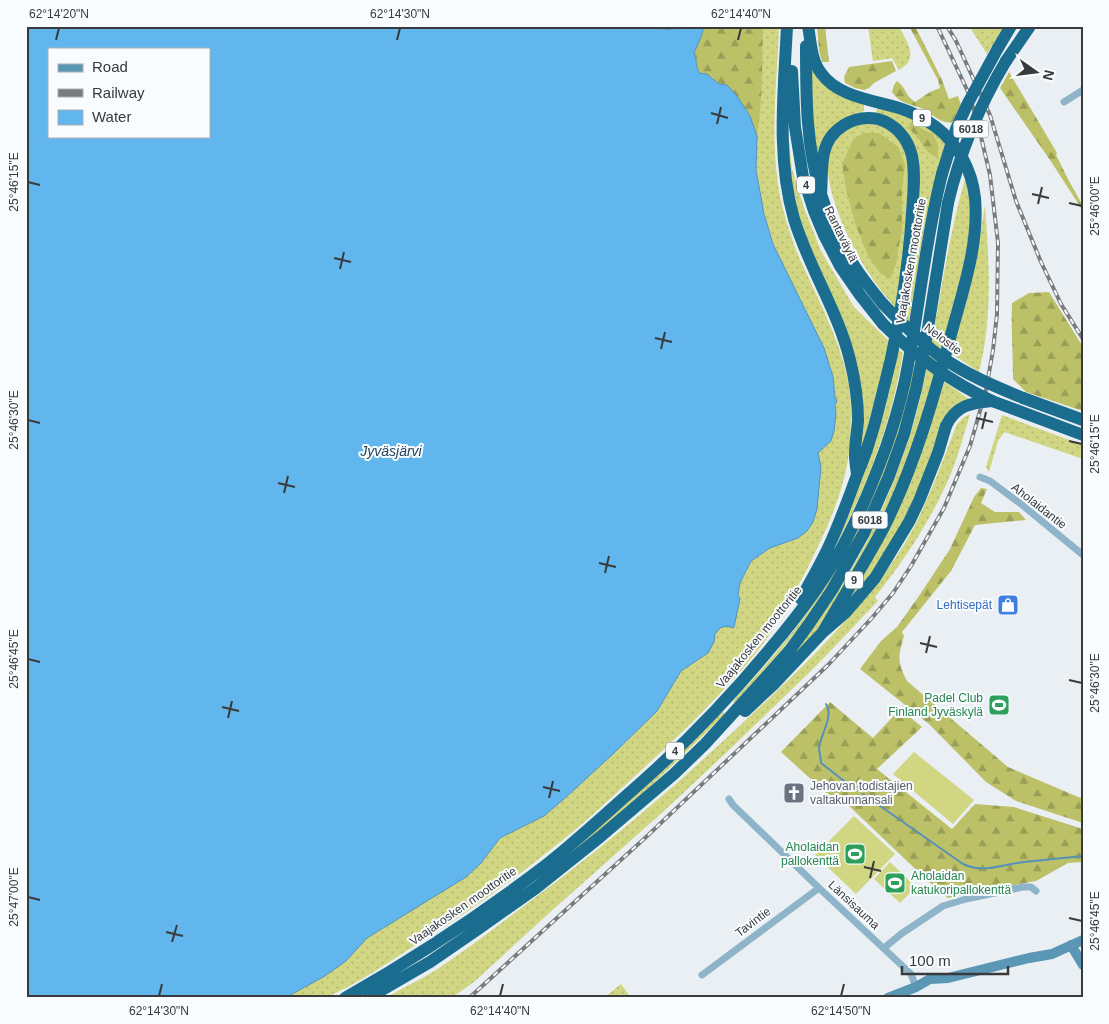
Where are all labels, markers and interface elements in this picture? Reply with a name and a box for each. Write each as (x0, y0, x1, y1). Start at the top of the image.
text: 62°14'20"N (29, 7, 89, 21)
text: 62°14'30"N (370, 7, 430, 21)
text: 62°14'40"N (711, 7, 771, 21)
legend (48, 48, 210, 138)
north arrow (1012, 48, 1062, 98)
text: Road (92, 58, 128, 75)
text: N (1040, 68, 1058, 82)
text: Railway (92, 84, 145, 101)
text: Water (92, 108, 131, 125)
road number: 9 (913, 110, 931, 126)
road number: 6018 (954, 120, 988, 138)
text: 25°46'15"E (7, 152, 21, 212)
road number: 4 (797, 176, 815, 194)
text: 25°46'00"E (1088, 176, 1102, 236)
street label: Vaajakosken moottoritie (893, 197, 929, 325)
street label: Rantaväylä (822, 204, 861, 264)
street label: Nelostie (921, 320, 965, 358)
text: 25°46'30"E (7, 390, 21, 450)
text: 25°46'15"E (1088, 414, 1102, 474)
water label: Jyväsjärvi (359, 443, 423, 459)
street label: Aholaidantie (1009, 480, 1070, 532)
road number: 6018 (852, 512, 888, 528)
road number: 9 (845, 572, 863, 588)
street label: Vaajakosken moottoritie (714, 583, 805, 691)
shop icon: Lehtisepät (996, 593, 1020, 617)
place label: Lehtisepät (937, 598, 993, 612)
text: 25°46'45"E (7, 629, 21, 689)
text: 25°46'30"E (1088, 653, 1102, 713)
place label: Padel Club Finland Jyväskylä (888, 691, 983, 719)
sports icon: Padel Club Finland Jyväskylä (987, 693, 1011, 717)
road number: 4 (666, 742, 684, 759)
place label: Jehovan todistajien valtakunnansali (810, 779, 913, 807)
church icon: Jehovan todistajien valtakunnansali (782, 781, 806, 805)
place label: Aholaidan pallokenttä (781, 840, 839, 868)
sports icon: Aholaidan pallokenttä (843, 842, 867, 866)
street label: Vaajakosken moottoritie (407, 864, 519, 948)
text: 25°47'00"E (7, 867, 21, 927)
place label: Aholaidan katukoripallokenttä (911, 869, 1011, 897)
sports icon: Aholaidan katukoripallokenttä (883, 871, 907, 895)
street label: Länsisauma (826, 878, 883, 932)
text: 25°46'45"E (1088, 891, 1102, 951)
street label: Tavintie (733, 904, 774, 940)
scale bar (902, 944, 1008, 976)
text: 100 m (909, 952, 951, 969)
text: 62°14'30"N (129, 1004, 189, 1018)
text: 62°14'40"N (470, 1004, 530, 1018)
text: 62°14'50"N (811, 1004, 871, 1018)

